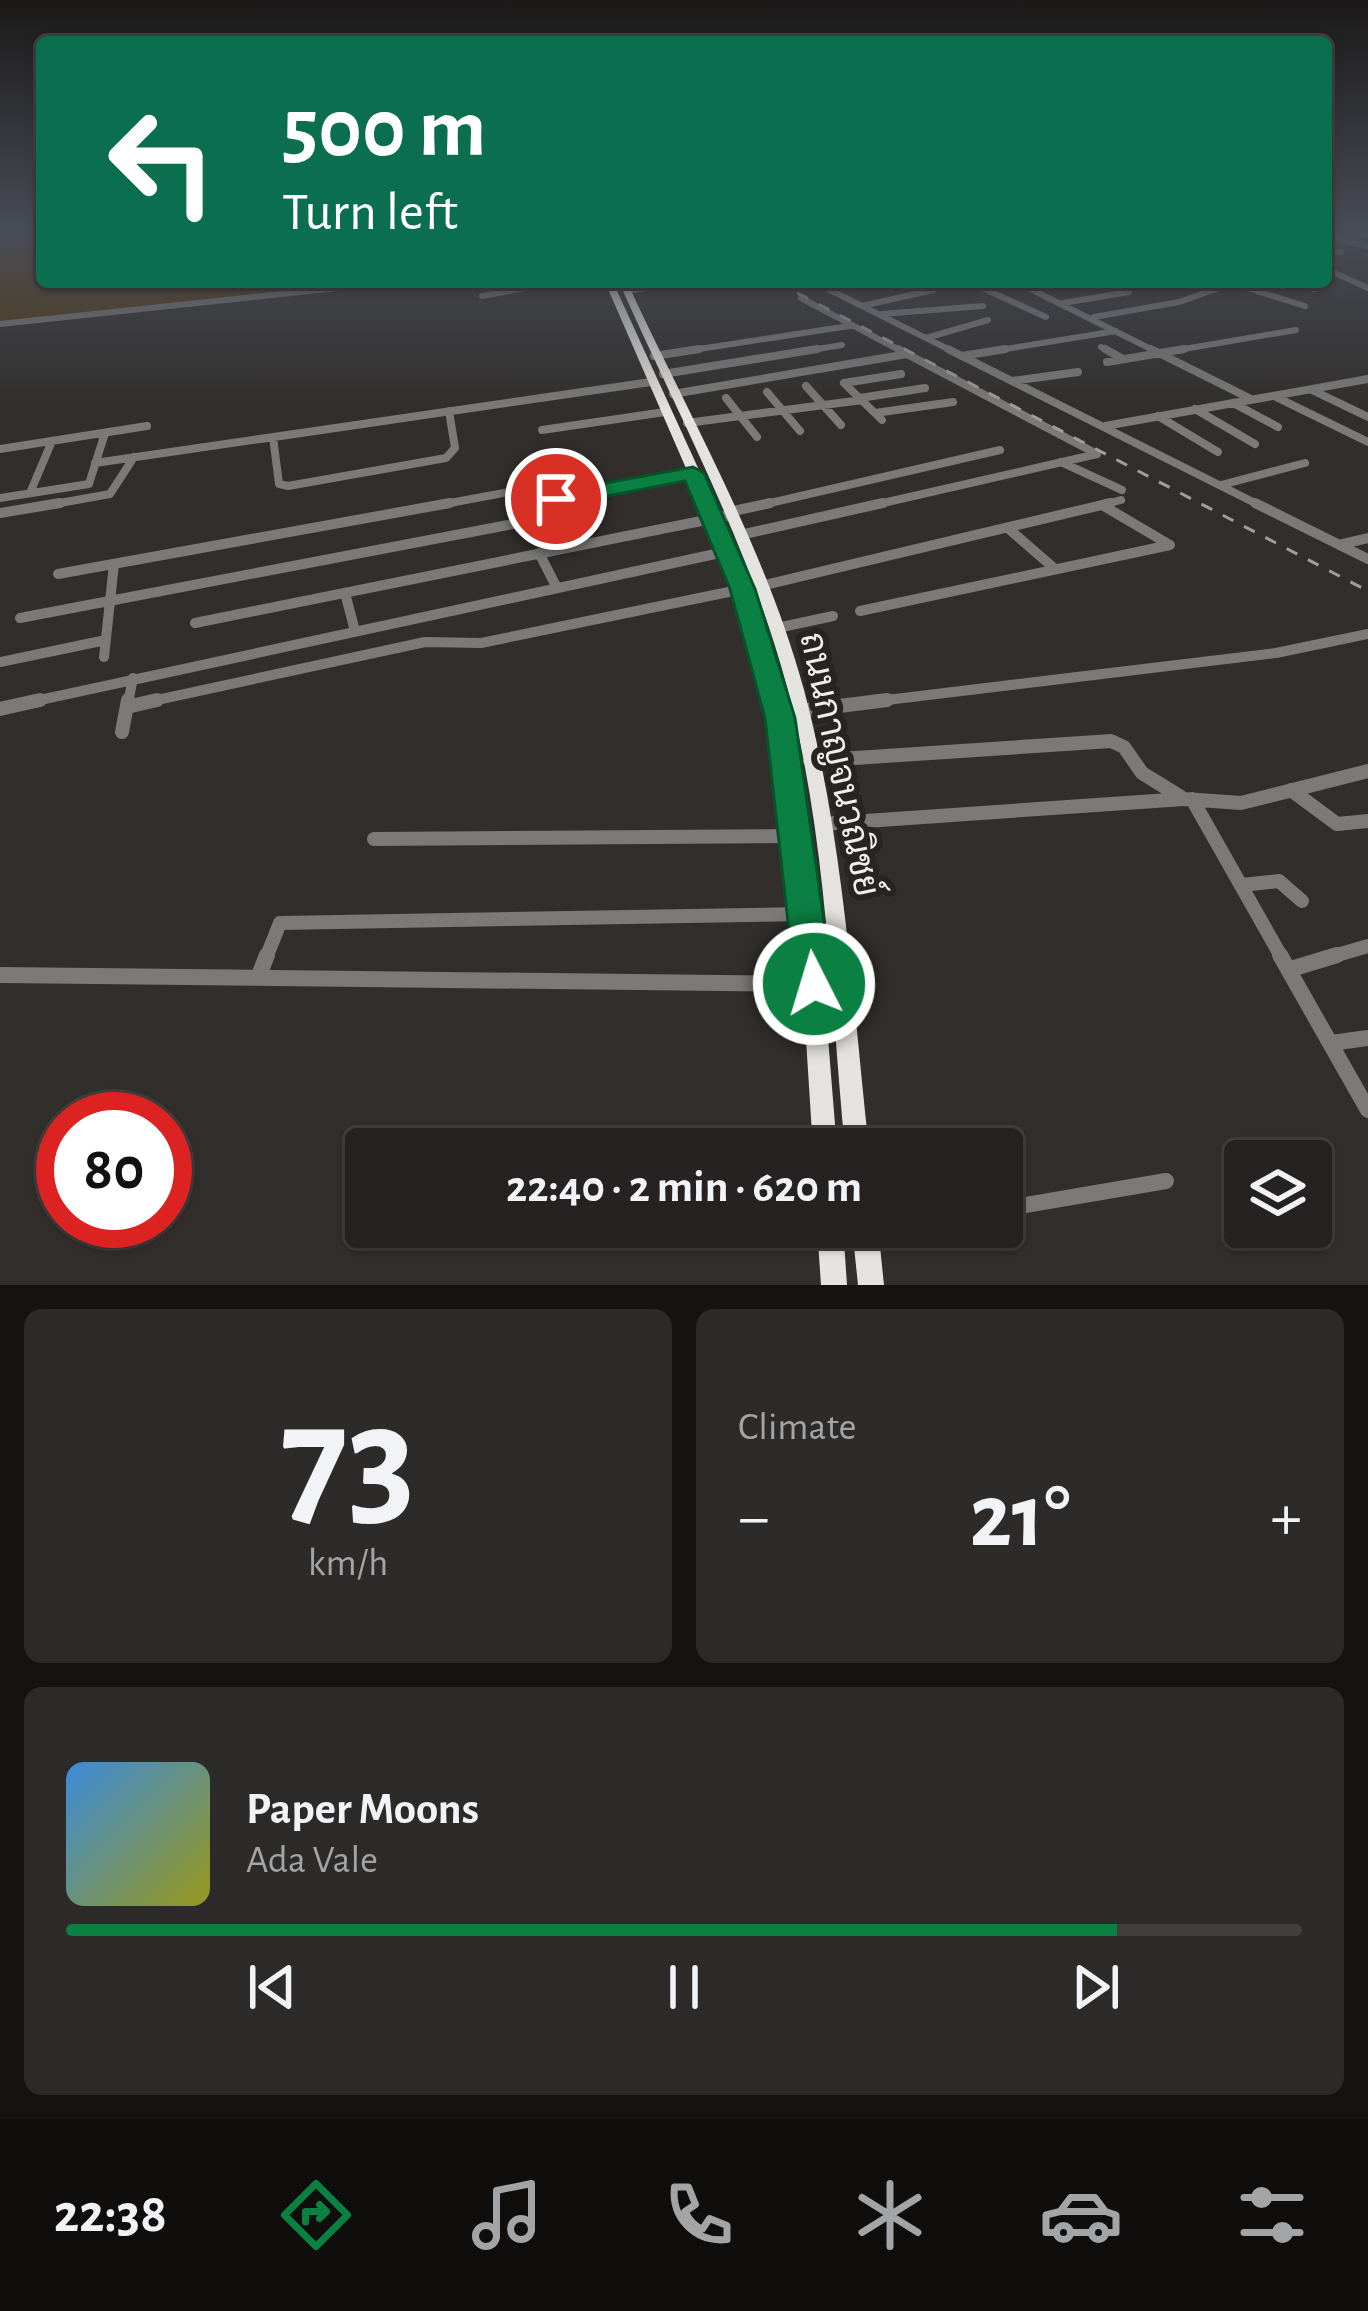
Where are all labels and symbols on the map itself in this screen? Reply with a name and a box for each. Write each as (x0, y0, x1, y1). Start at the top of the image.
pin (505, 448, 607, 550)
street label: ถนนกาญจนวณิชย์ (792, 628, 890, 900)
position arrow (751, 921, 877, 1047)
speed limit sign: 80 (36, 1092, 192, 1248)

